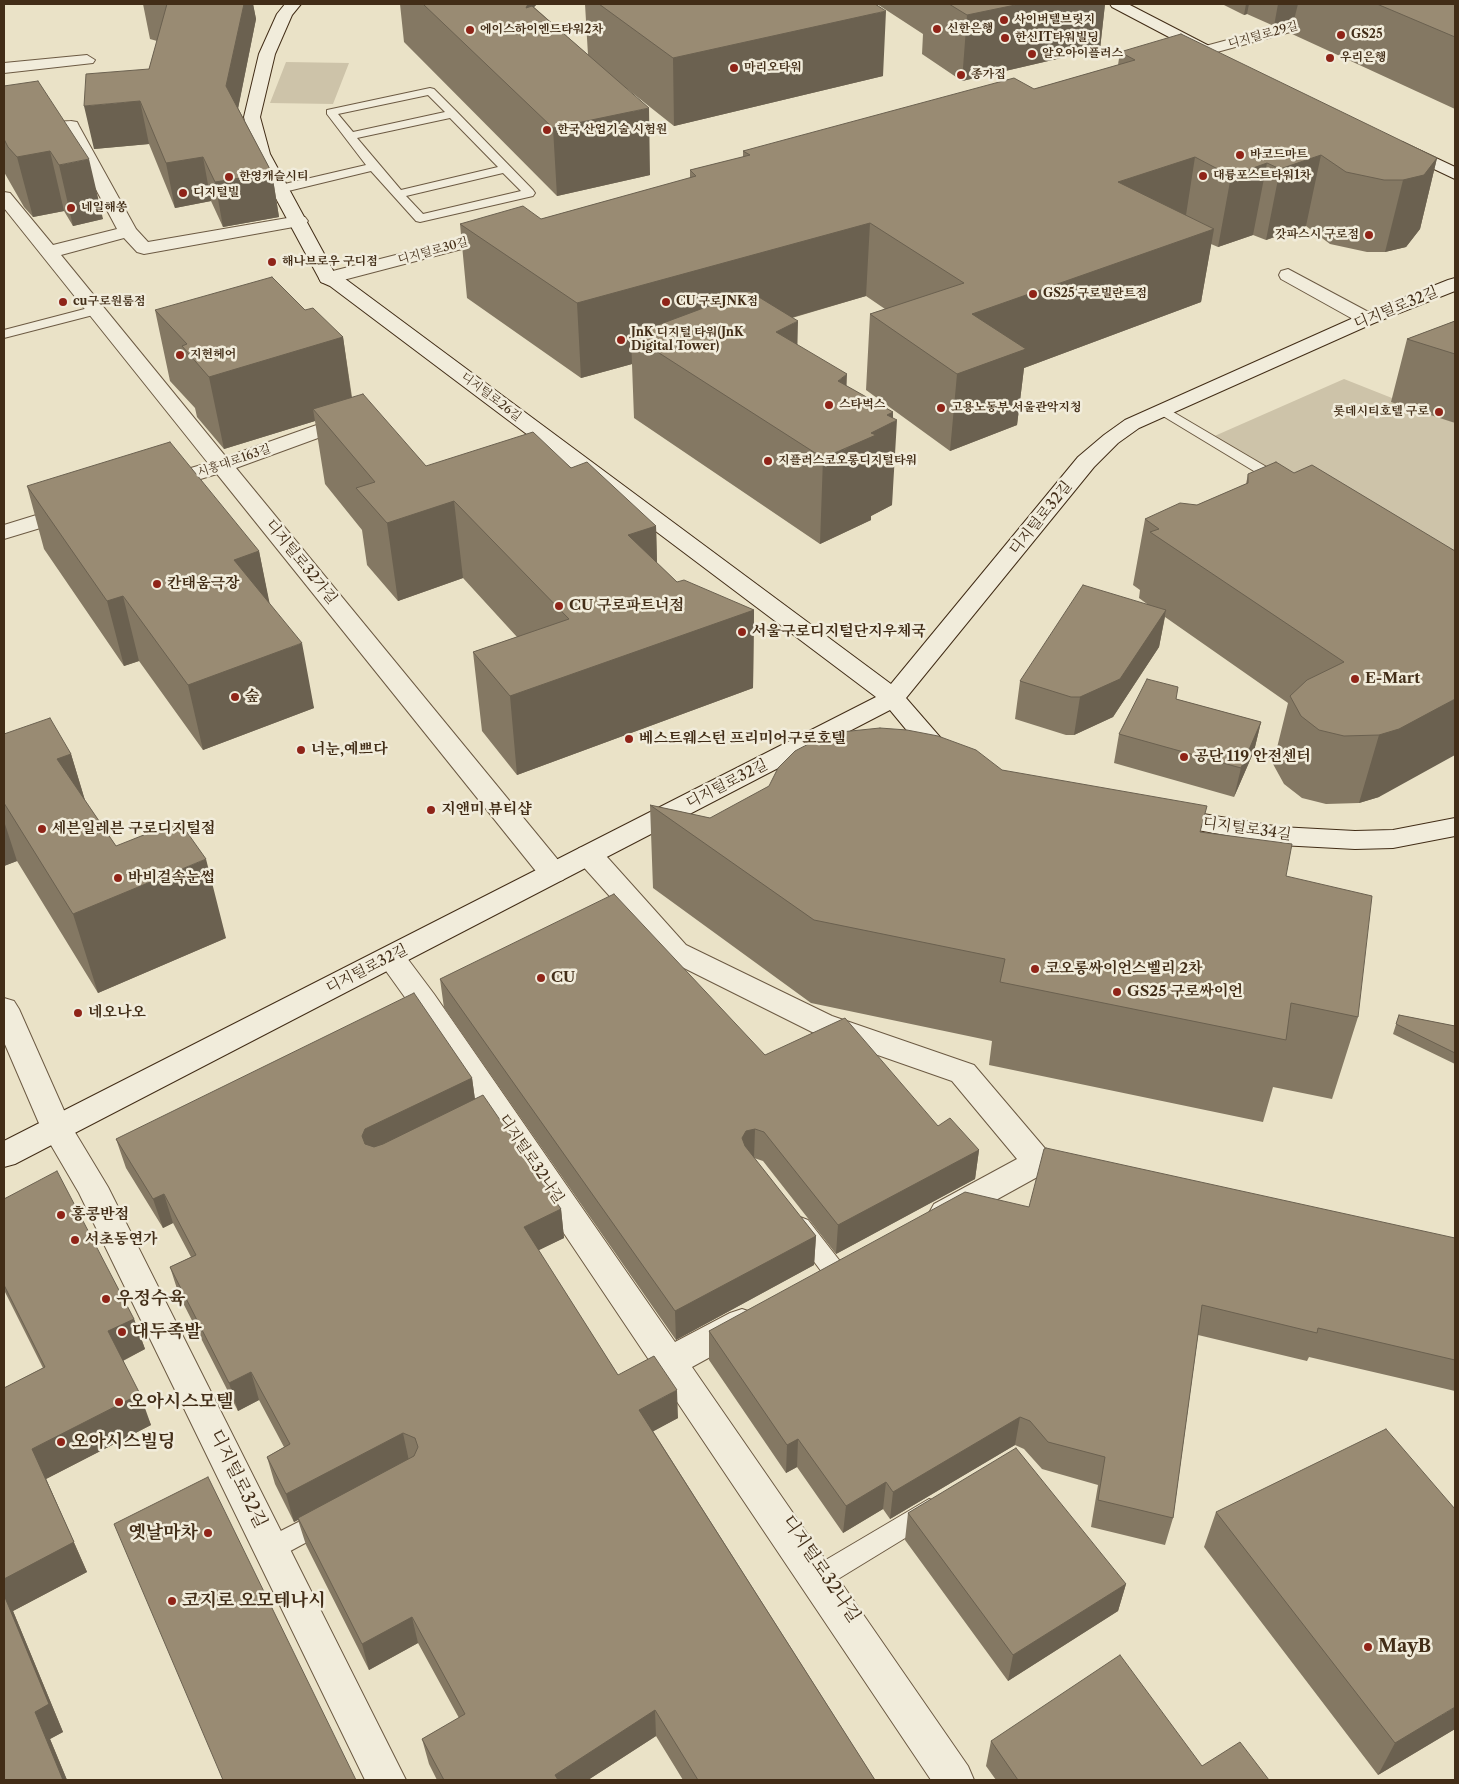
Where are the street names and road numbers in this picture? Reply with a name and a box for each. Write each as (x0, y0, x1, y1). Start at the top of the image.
street label: 디지털로29길 (1226, 19, 1300, 51)
street label: 디지털로30길 (396, 235, 470, 267)
street label: 디지털로32길 (1351, 283, 1441, 333)
street label: 디지털로26길 (458, 370, 524, 424)
street label: 시흥대로163길 (195, 442, 273, 480)
street label: 디지털로32길 (1006, 478, 1076, 558)
street label: 디지털로32가길 (261, 516, 341, 608)
street label: 디지털로32길 (683, 756, 771, 812)
street label: 디지털로34길 (1201, 814, 1293, 844)
street label: 디지털로32길 (323, 941, 411, 997)
street label: 디지털로32나길 (495, 1111, 567, 1207)
street label: 디지털로32길 (205, 1426, 271, 1532)
street label: 디지털로32나길 (777, 1511, 865, 1627)

